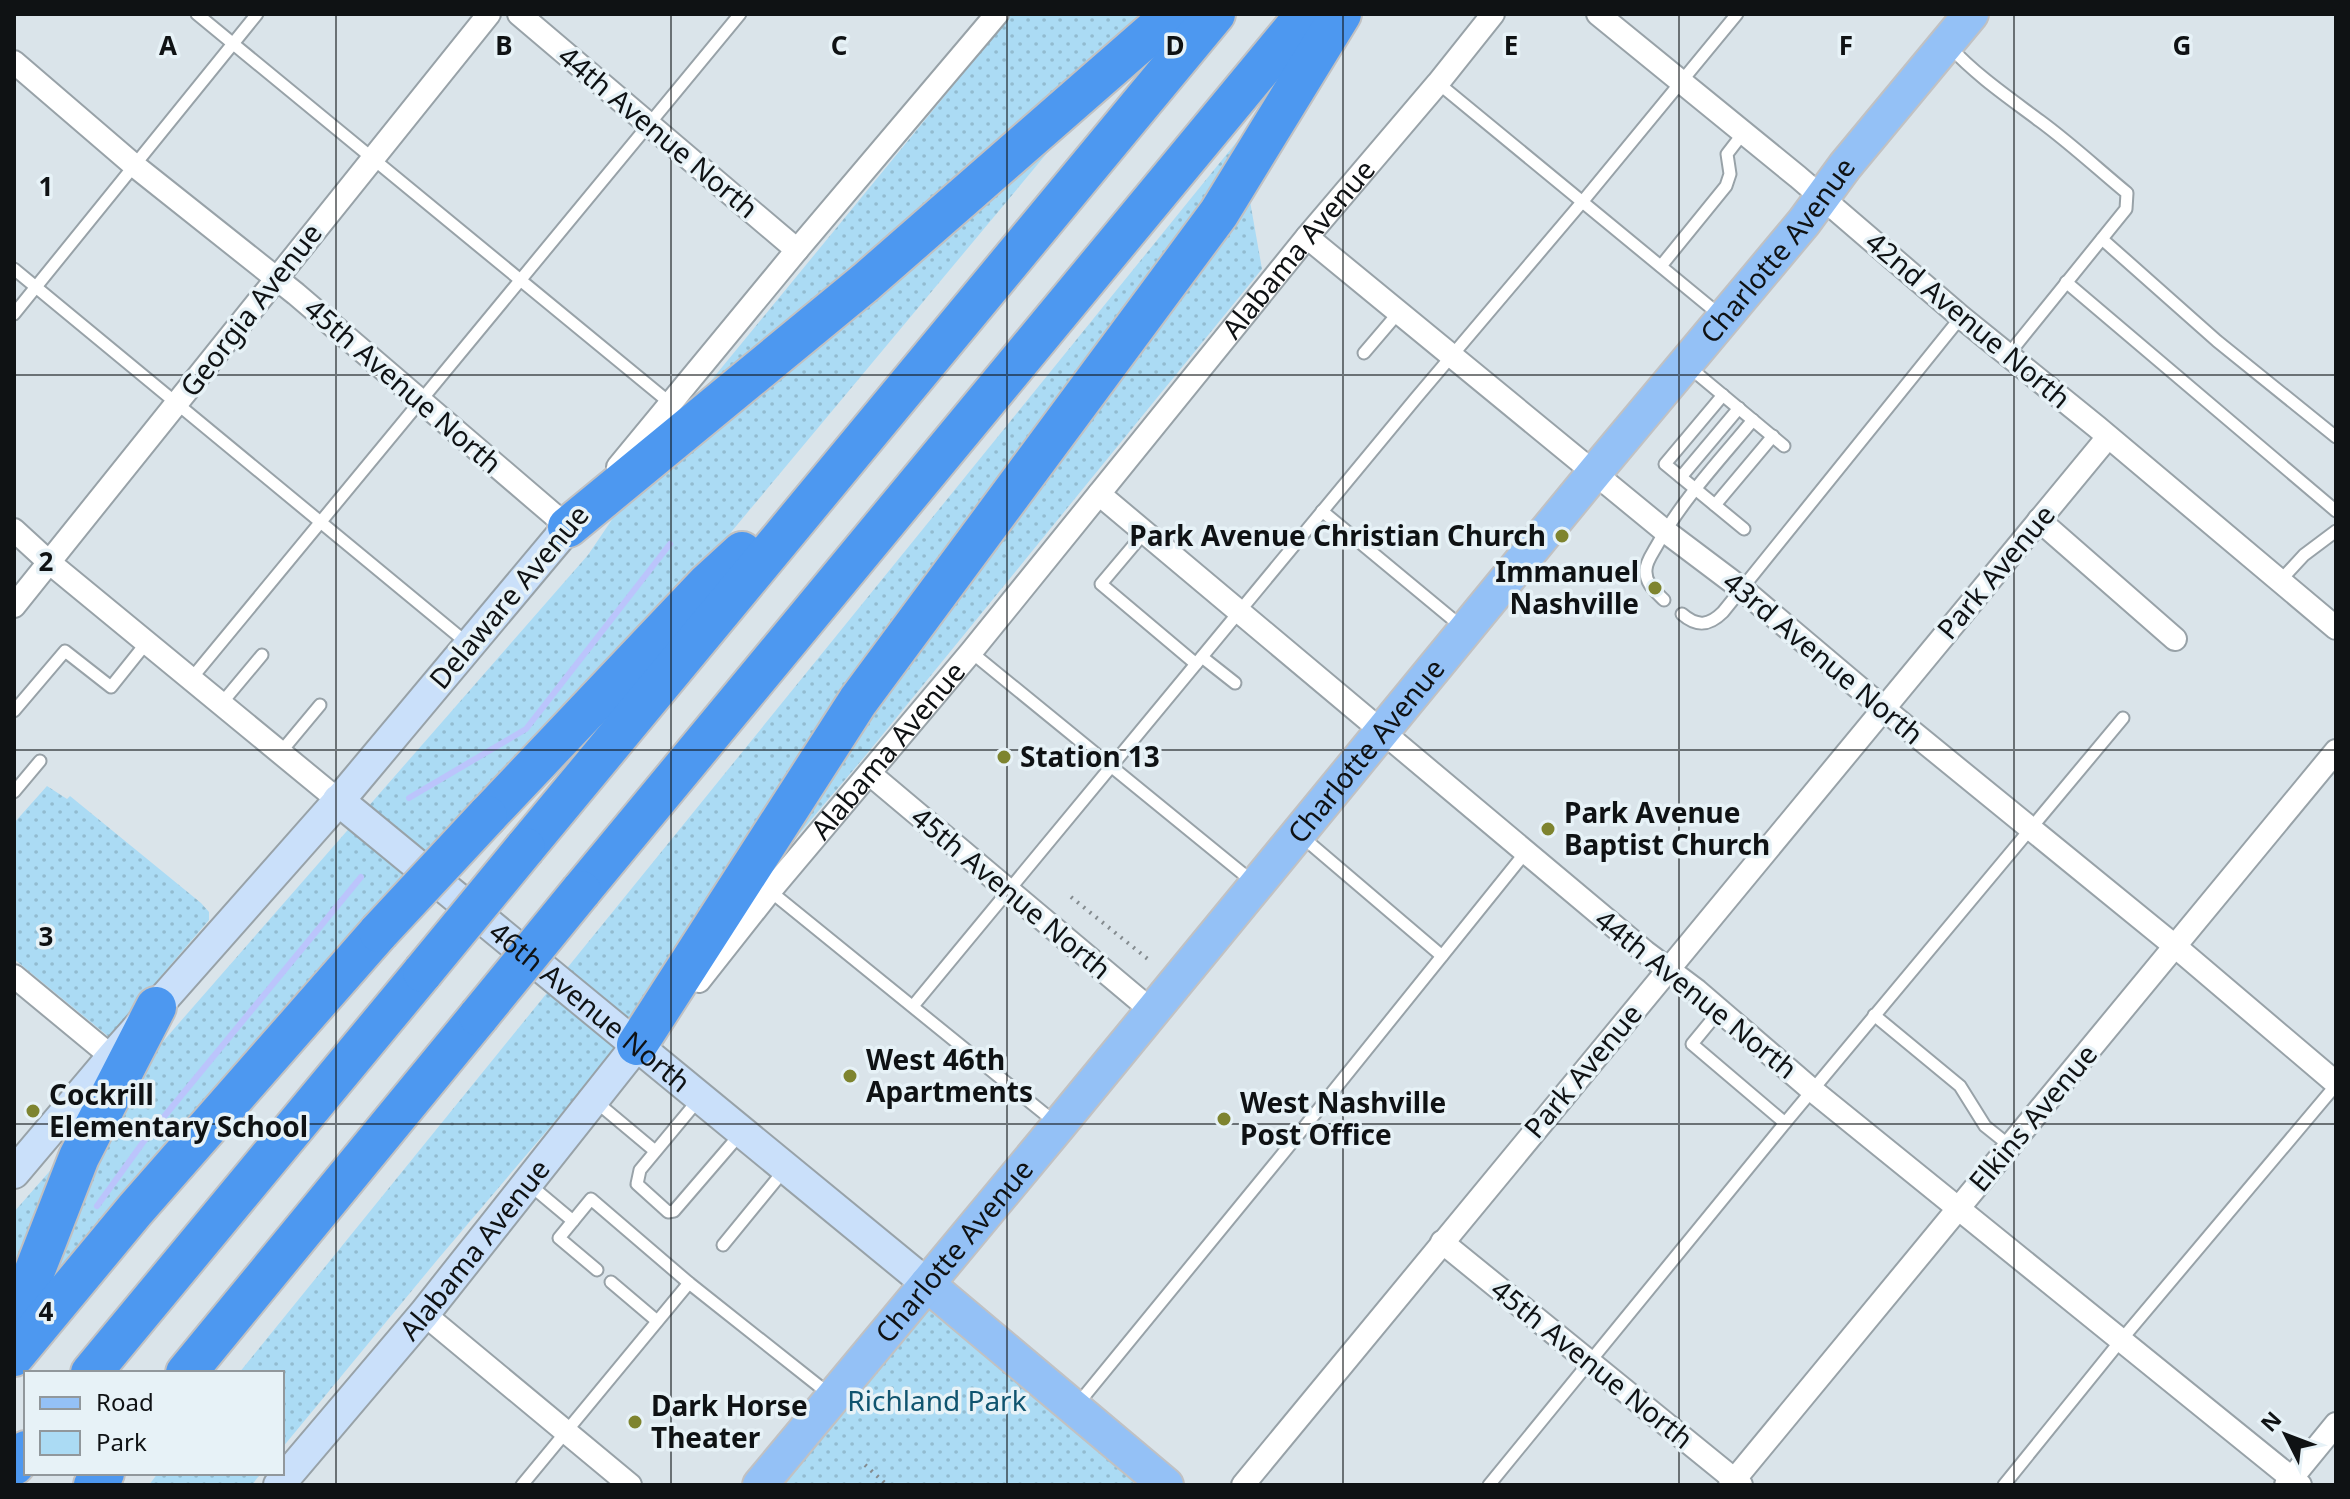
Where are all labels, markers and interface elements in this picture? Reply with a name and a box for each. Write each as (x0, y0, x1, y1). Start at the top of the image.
text: A (159, 27, 177, 63)
text: B (495, 27, 513, 63)
text: C (831, 27, 847, 63)
text: D (1165, 27, 1185, 63)
text: E (1504, 27, 1518, 63)
text: F (1839, 27, 1853, 63)
text: G (2173, 27, 2191, 63)
street label: 44th Avenue North (551, 36, 766, 226)
street label: Charlotte Avenue (1691, 149, 1863, 351)
street label: Alabama Avenue (1212, 151, 1383, 346)
text: 1 (39, 168, 53, 204)
street label: Georgia Avenue (171, 215, 330, 404)
street label: 42nd Avenue North (1858, 222, 2079, 416)
street label: 45th Avenue North (297, 289, 510, 481)
street label: Delaware Avenue (420, 496, 596, 696)
street label: Park Avenue (1928, 496, 2063, 647)
place label: Park Avenue Christian Church (1129, 516, 1546, 554)
marker: Park Avenue Christian Church (1553, 527, 1571, 545)
text: 2 (39, 543, 54, 579)
place label: Immanuel Nashville (1495, 552, 1639, 622)
street label: 43rd Avenue North (1716, 562, 1932, 752)
marker: Immanuel Nashville (1646, 579, 1664, 597)
street label: Charlotte Avenue (1278, 650, 1452, 850)
street label: Alabama Avenue (801, 653, 973, 847)
place label: Station 13 (1020, 737, 1160, 775)
marker: Station 13 (995, 748, 1013, 766)
place label: Park Avenue Baptist Church (1564, 793, 1770, 863)
street label: 45th Avenue North (904, 797, 1119, 987)
marker: Park Avenue Baptist Church (1539, 820, 1557, 838)
street label: 44th Avenue North (1588, 900, 1806, 1087)
street label: 46th Avenue North (482, 912, 699, 1100)
text: 3 (39, 918, 53, 954)
street label: Park Avenue (1515, 995, 1650, 1146)
street label: Elkins Avenue (1959, 1036, 2105, 1199)
place label: West 46th Apartments (866, 1040, 1033, 1110)
marker: West 46th Apartments (841, 1067, 859, 1085)
place label: Cockrill Elementary School (49, 1075, 308, 1145)
place label: West Nashville Post Office (1240, 1083, 1446, 1153)
marker: Cockrill Elementary School (24, 1102, 42, 1120)
marker: West Nashville Post Office (1215, 1110, 1233, 1128)
street label: Alabama Avenue (390, 1151, 558, 1348)
street label: Charlotte Avenue (866, 1151, 1041, 1350)
street label: 45th Avenue North (1484, 1270, 1702, 1457)
text: 4 (39, 1293, 54, 1329)
legend (24, 1371, 284, 1475)
park label: Richland Park (847, 1381, 1027, 1419)
text: Road (96, 1385, 154, 1418)
place label: Dark Horse Theater (651, 1386, 808, 1456)
north arrow (2246, 1395, 2326, 1475)
text: N (2253, 1404, 2288, 1438)
marker: Dark Horse Theater (626, 1413, 644, 1431)
text: Park (96, 1425, 147, 1458)

